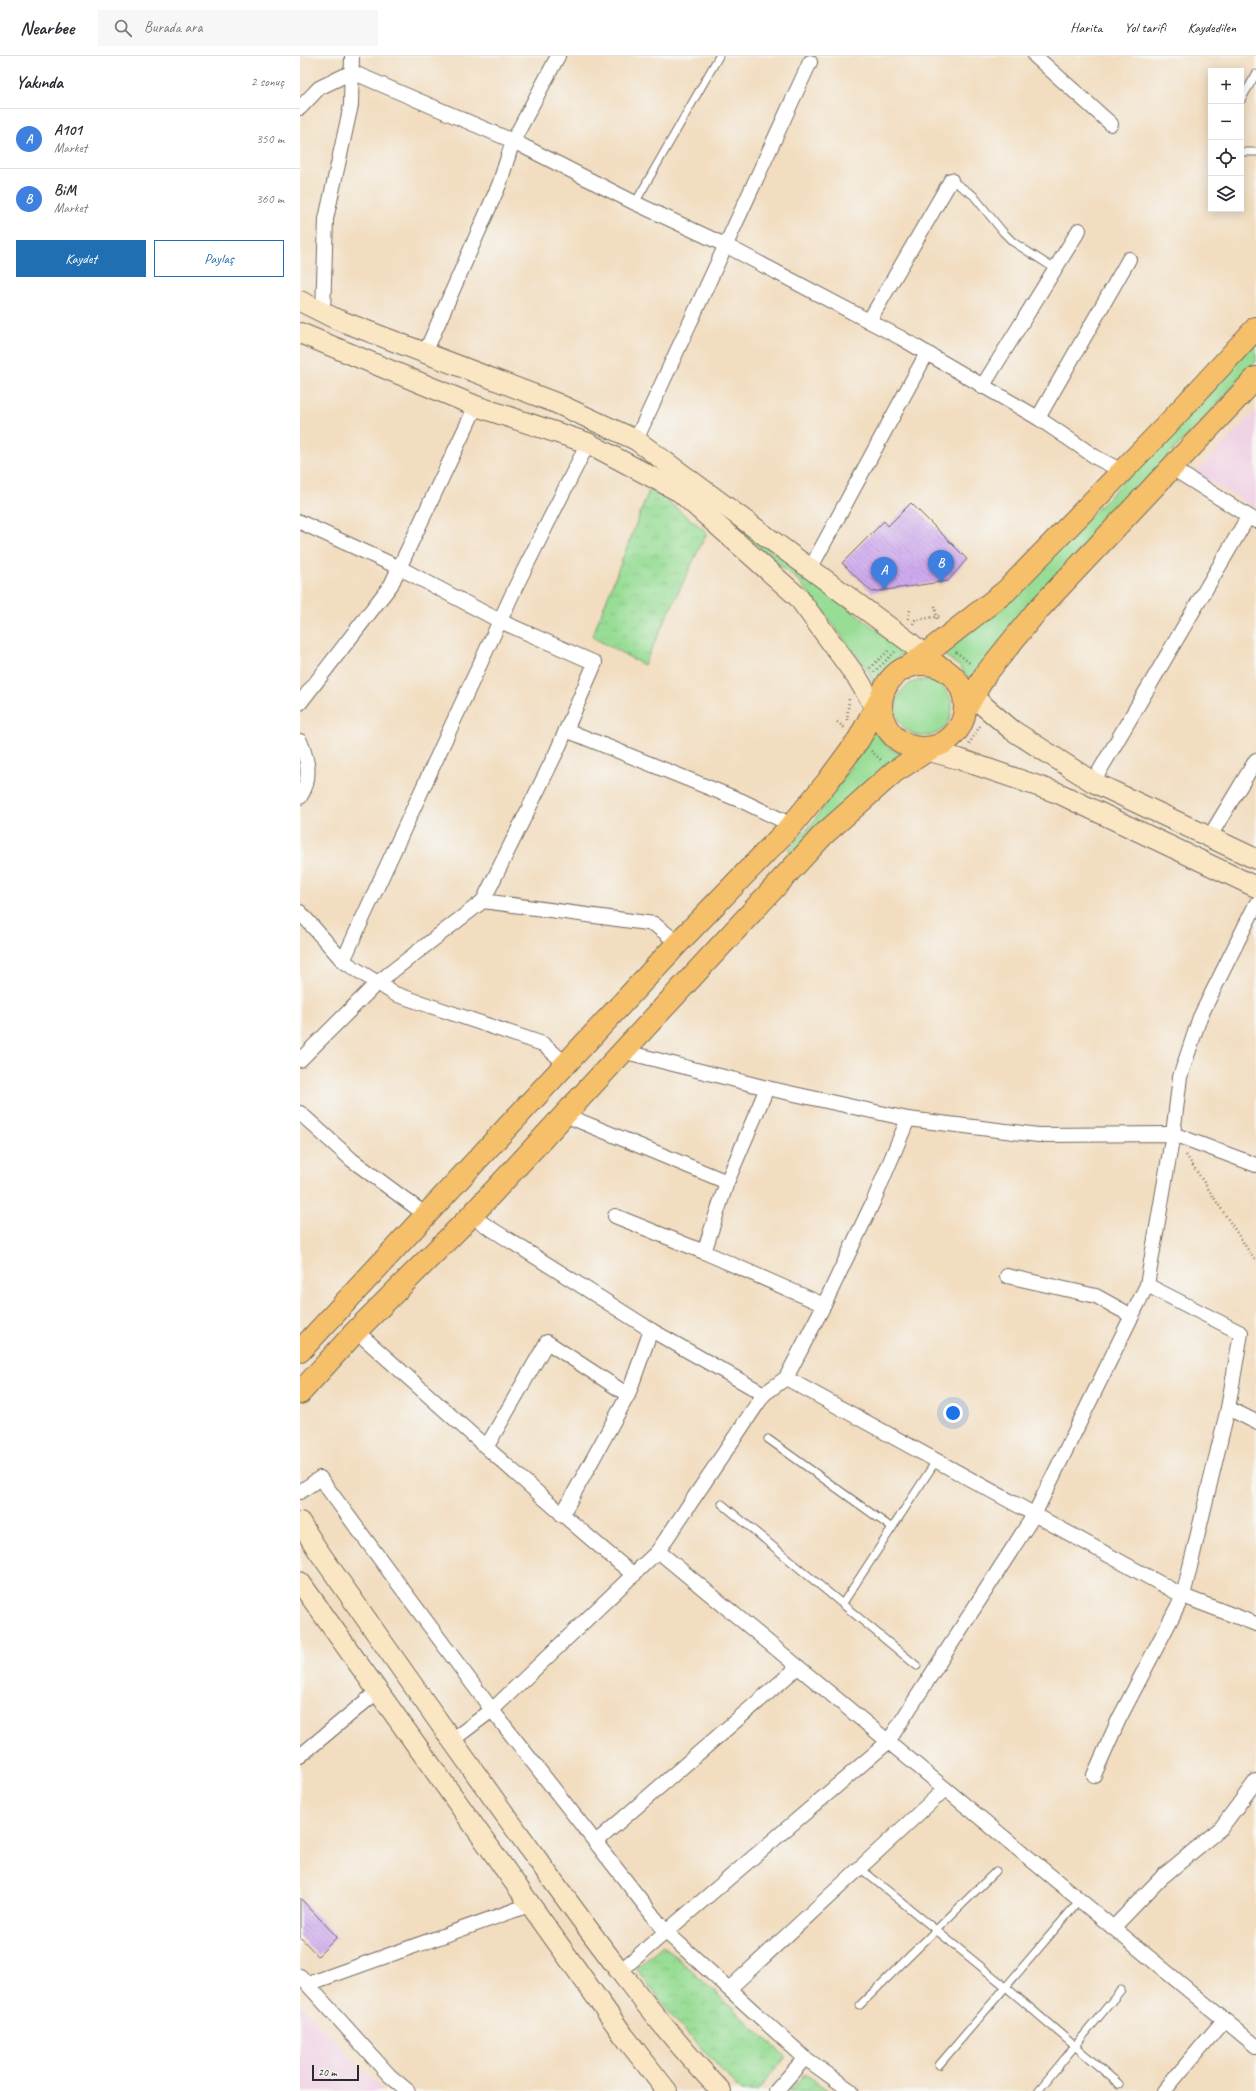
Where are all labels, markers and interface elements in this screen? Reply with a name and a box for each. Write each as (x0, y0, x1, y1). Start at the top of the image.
search box (98, 10, 378, 46)
text: Nearbee (20, 16, 74, 40)
icon: search (112, 17, 134, 39)
text: Burada ara (144, 18, 202, 37)
text: Harita (1070, 19, 1102, 36)
text: Yol tarifi (1124, 19, 1166, 36)
text: Kaydedilen (1188, 19, 1236, 36)
map controls (1208, 68, 1244, 212)
button: + (1208, 68, 1244, 104)
text: Yakında (16, 72, 63, 93)
text: 2 sonuç (251, 74, 284, 90)
button: − (1208, 104, 1244, 140)
text: A101 (54, 121, 82, 140)
text: A (26, 131, 32, 147)
text: 350 m (256, 131, 284, 147)
text: Market (54, 140, 87, 156)
button: locate (1208, 140, 1244, 176)
button: layers (1208, 176, 1244, 212)
text: BiM (54, 181, 76, 200)
text: B (26, 191, 32, 207)
text: 360 m (256, 191, 284, 207)
text: Market (54, 200, 87, 216)
button: Kaydet (16, 240, 146, 277)
button: Paylaş (154, 240, 284, 277)
pin: B (928, 550, 954, 583)
pin: A (871, 557, 897, 590)
your location (943, 1403, 963, 1423)
scale bar (312, 2063, 359, 2082)
text: 20 m (318, 2065, 337, 2079)

